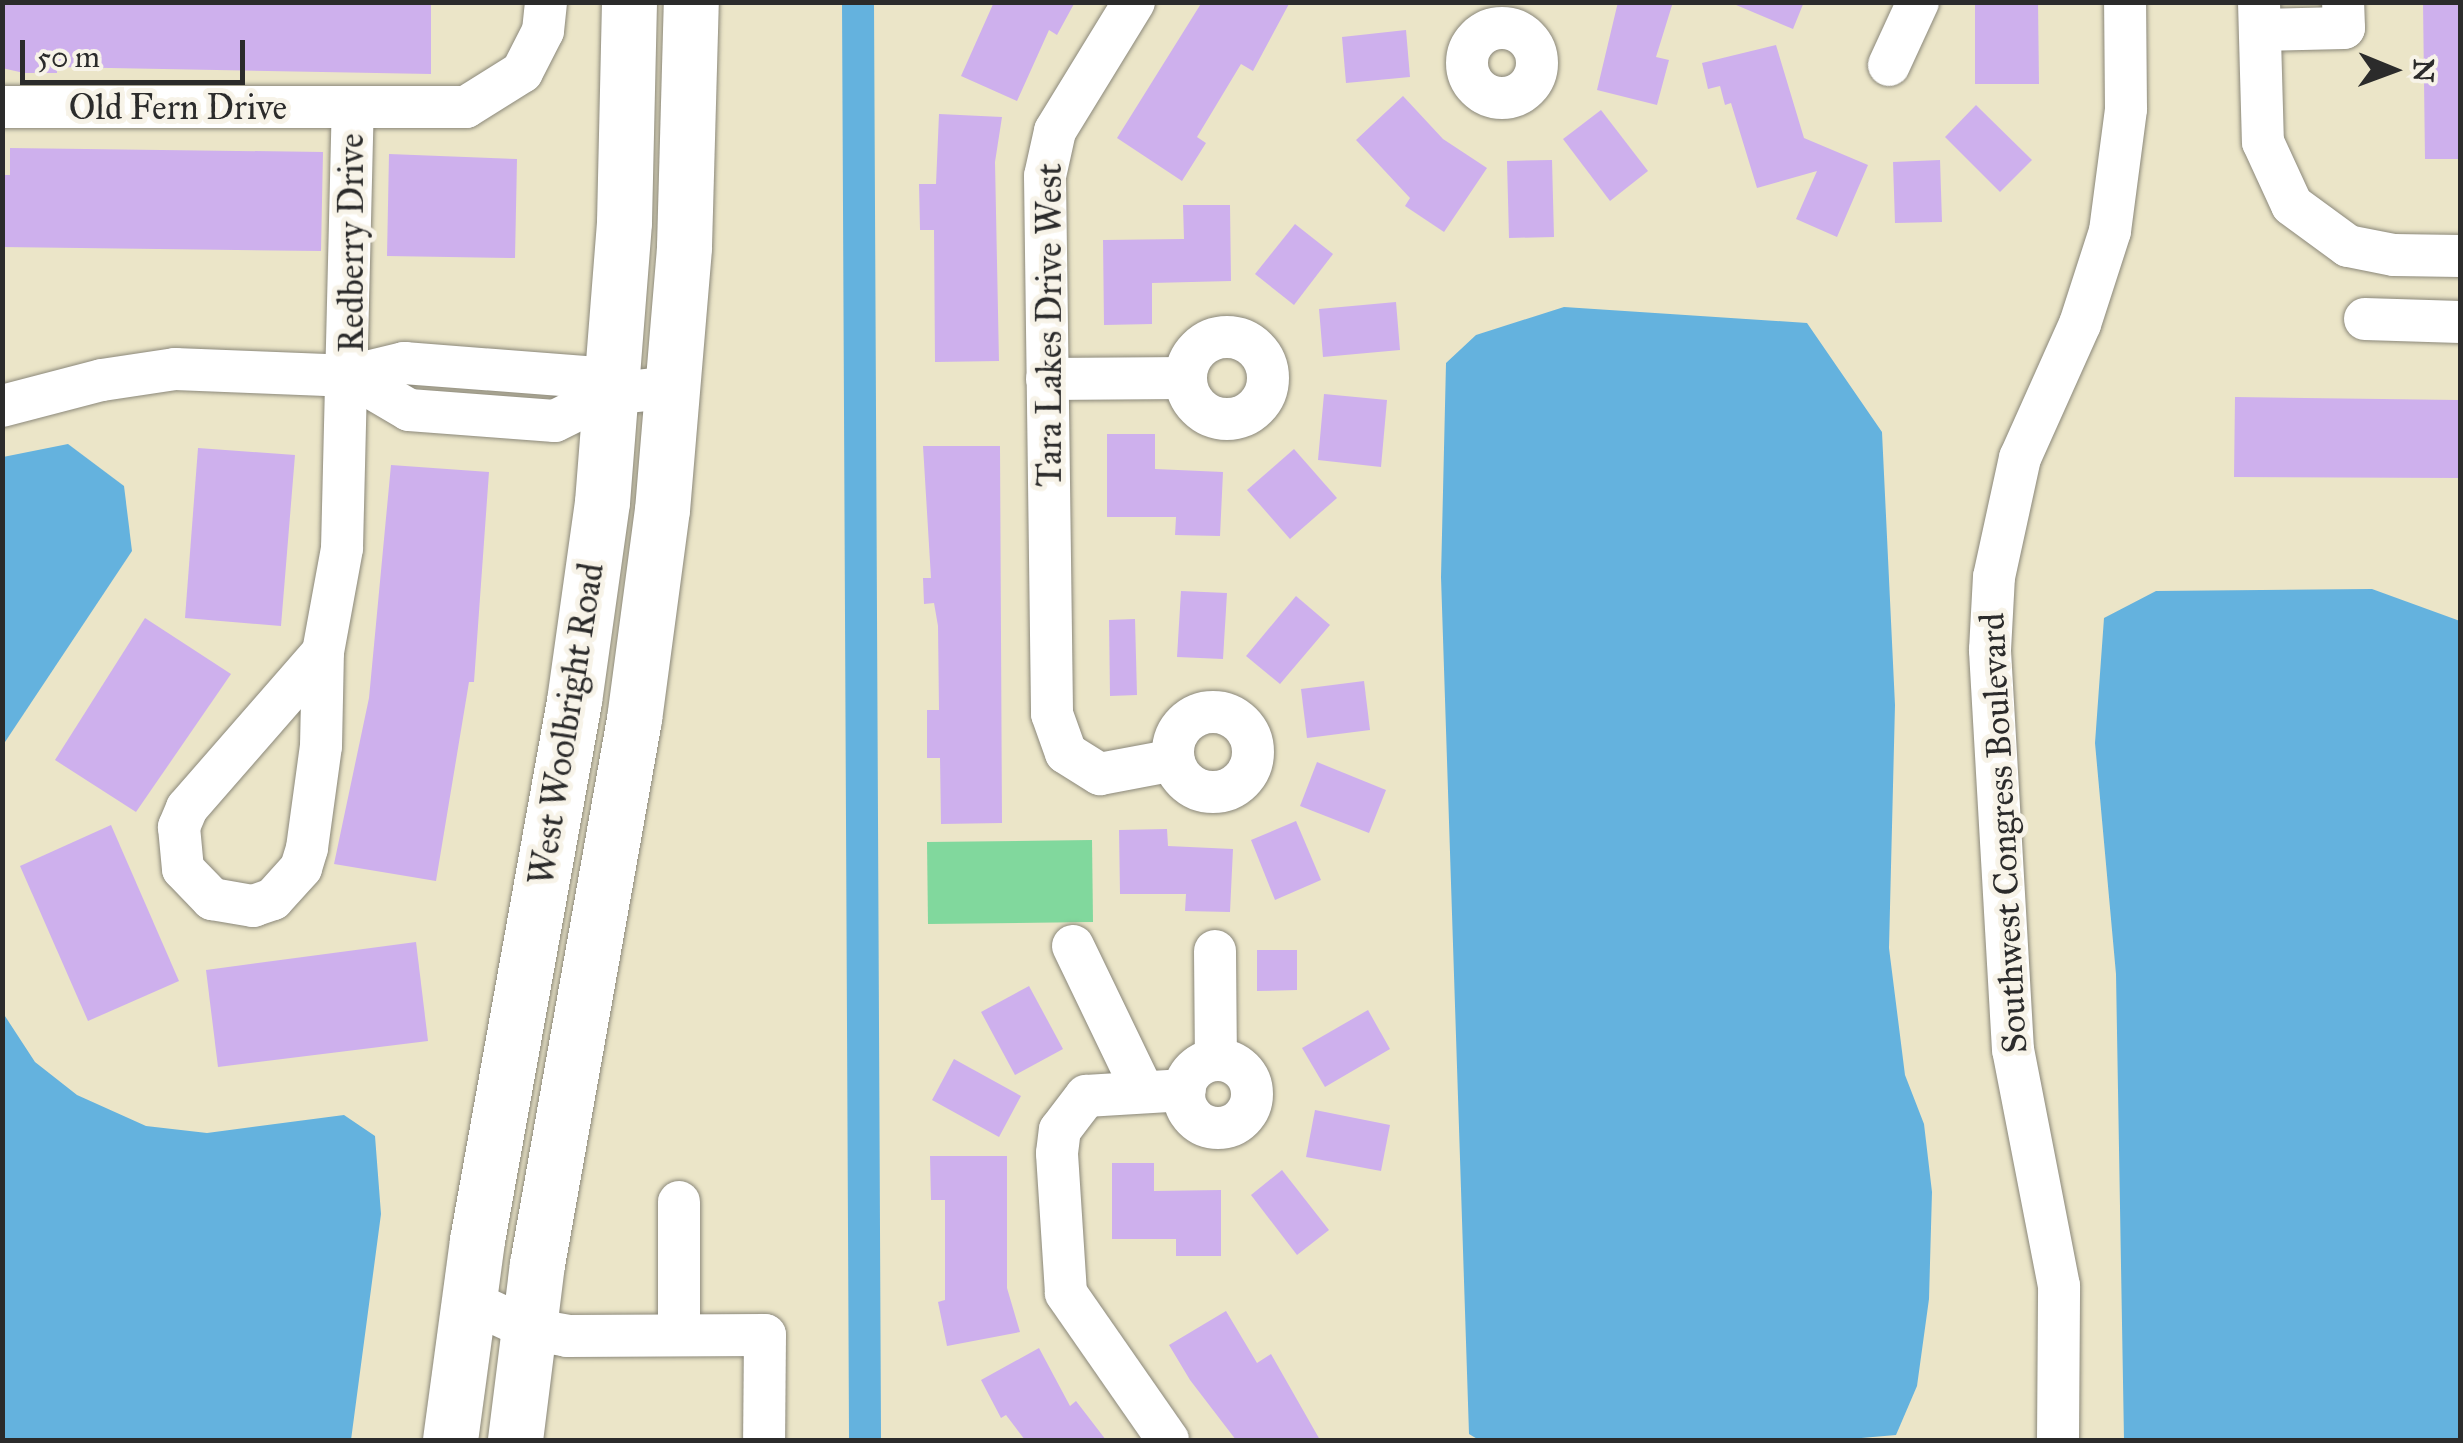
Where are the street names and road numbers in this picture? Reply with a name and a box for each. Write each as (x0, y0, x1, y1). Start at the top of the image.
street label: Old Fern Drive (69, 87, 287, 129)
street label: Redberry Drive (331, 133, 373, 353)
street label: Tara Lakes Drive West (1029, 163, 1071, 487)
street label: West Woolbright Road (521, 560, 613, 888)
street label: Southwest Congress Boulevard (1971, 612, 2037, 1054)

